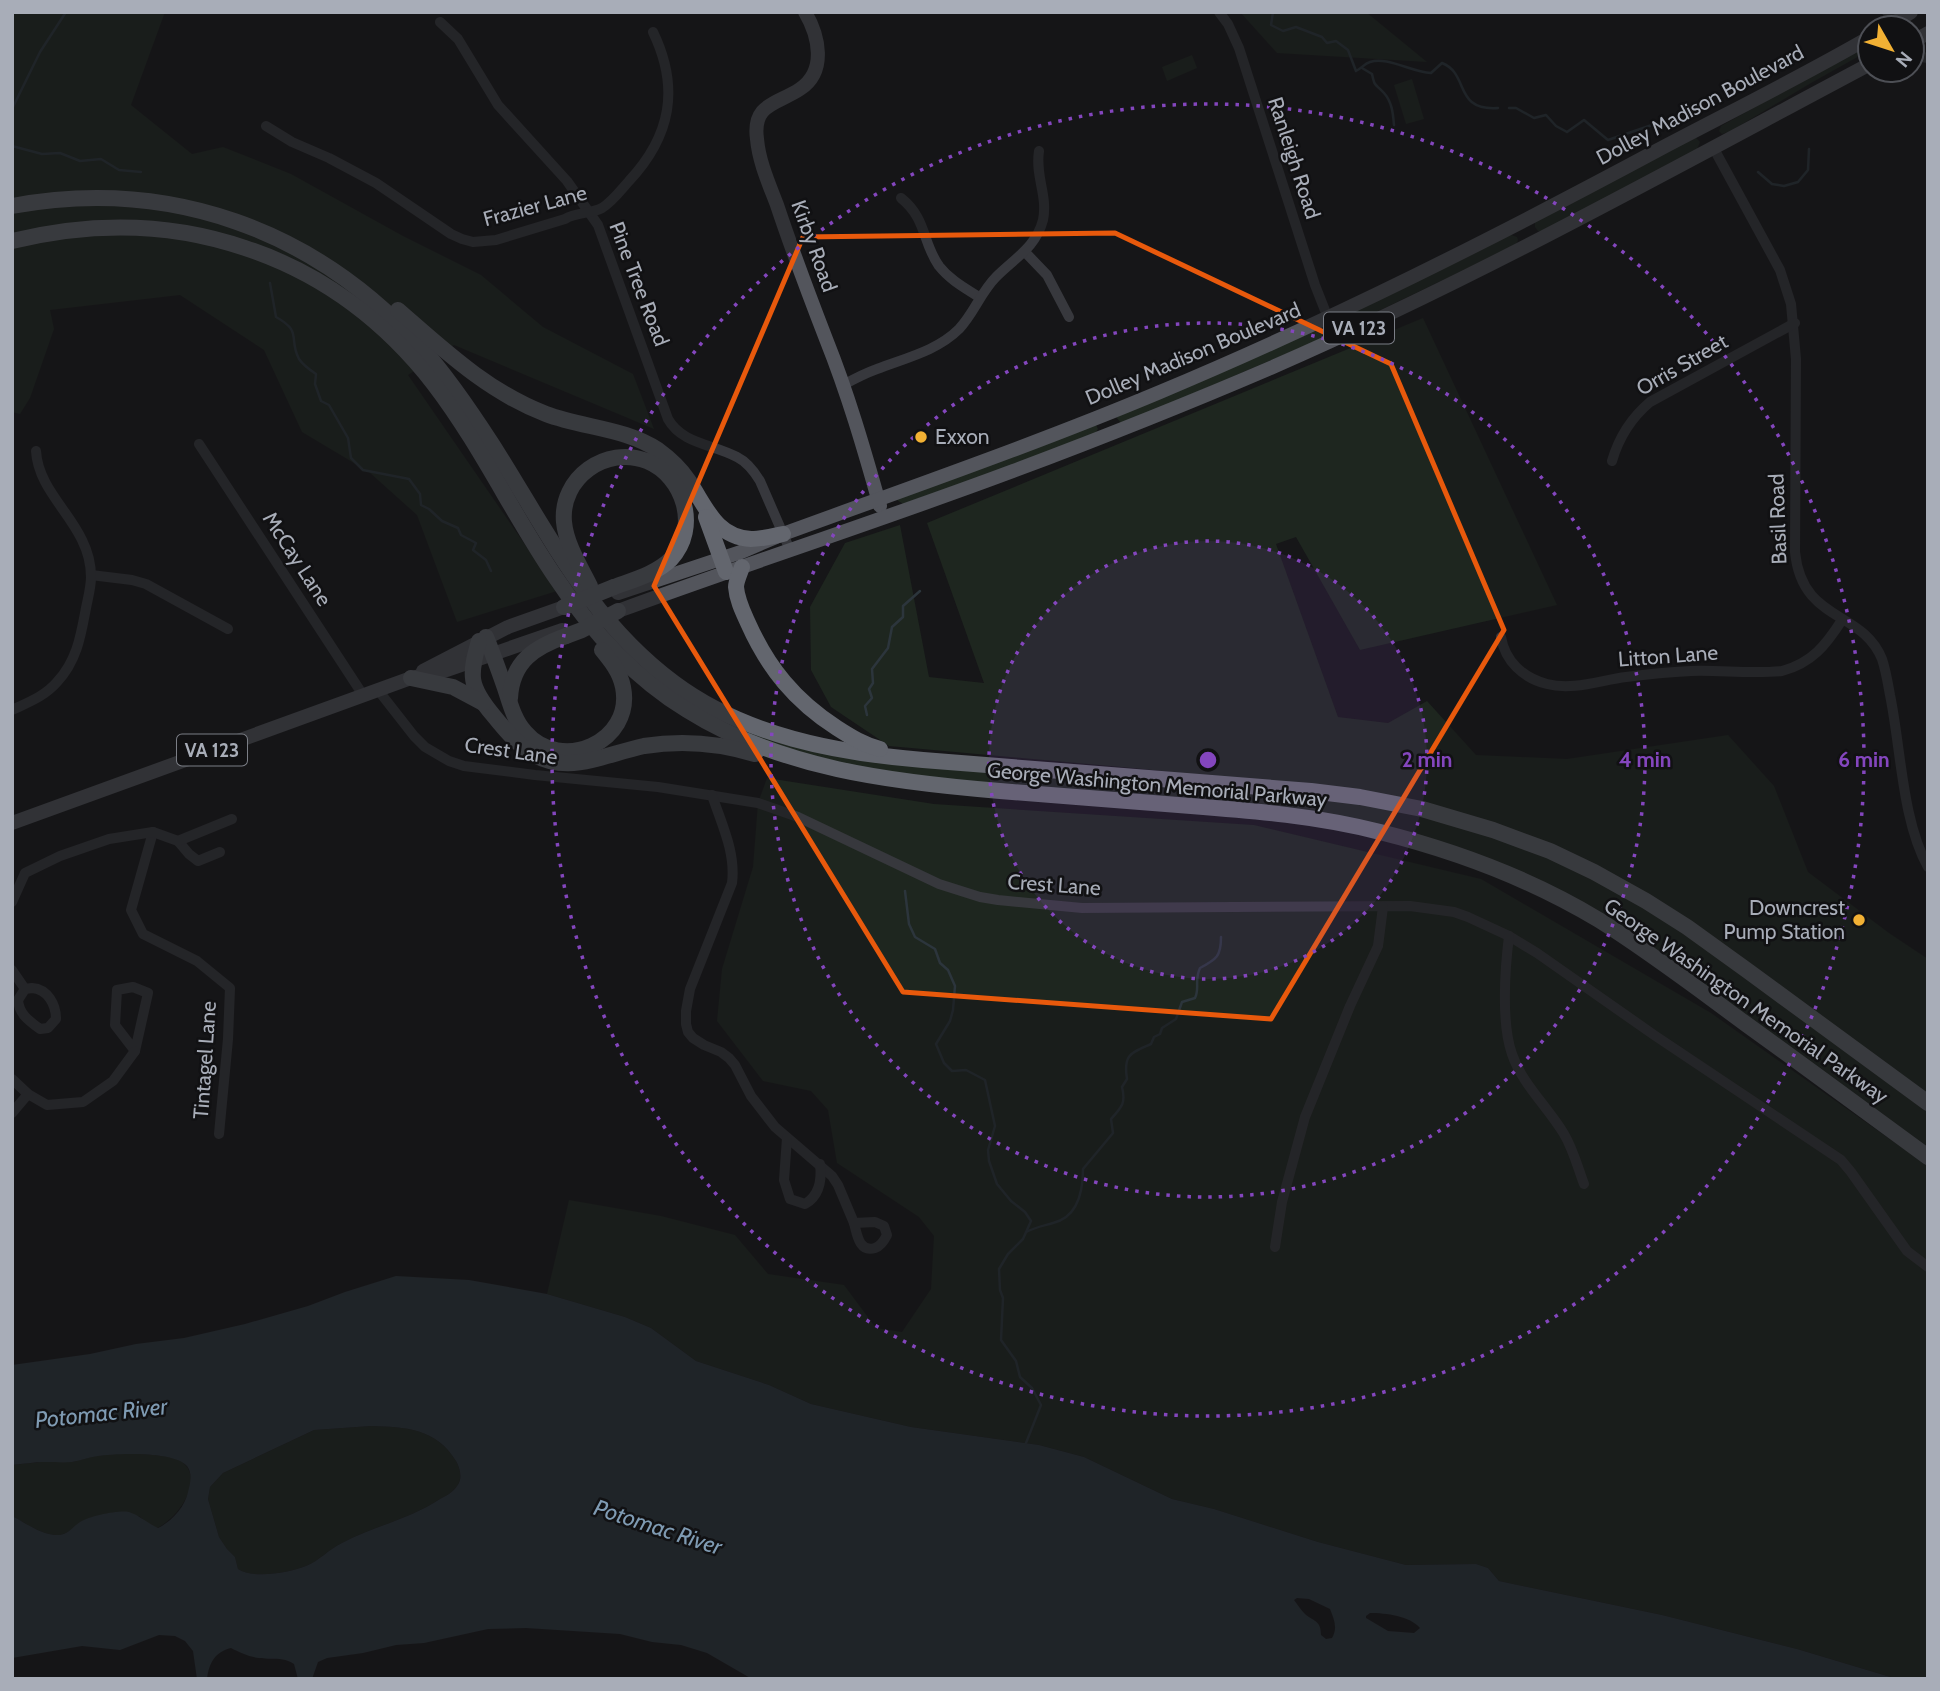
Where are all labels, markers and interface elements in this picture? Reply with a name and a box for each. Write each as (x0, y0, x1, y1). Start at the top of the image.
north arrow (1856, 14, 1926, 84)
street label: Dolley Madison Boulevard (1592, 39, 1808, 170)
text: N (1891, 47, 1917, 72)
street label: Ranleigh Road (1263, 94, 1326, 222)
street label: Frazier Lane (480, 180, 590, 231)
street label: Kirby Road (786, 197, 843, 295)
street label: Pine Tree Road (604, 218, 675, 349)
street label: Dolley Madison Boulevard (1082, 297, 1304, 410)
road number: VA 123 (1324, 312, 1394, 344)
street label: Orris Street (1632, 328, 1732, 401)
place label: Exxon (935, 424, 989, 449)
marker: Exxon (913, 429, 929, 445)
street label: Basil Road (1763, 473, 1792, 565)
street label: McCay Lane (258, 507, 337, 611)
street label: Litton Lane (1617, 640, 1719, 671)
street label: Crest Lane (463, 732, 559, 769)
road number: VA 123 (177, 734, 247, 765)
text: 2 min (1402, 747, 1452, 772)
text: 4 min (1619, 747, 1671, 772)
text: 6 min (1838, 747, 1890, 772)
centre of rings (1196, 748, 1220, 772)
street label: George Washington Memorial Parkway (986, 757, 1328, 812)
street label: Crest Lane (1007, 869, 1102, 900)
street label: George Washington Memorial Parkway (1599, 892, 1894, 1109)
place label: Downcrest Pump Station (1724, 895, 1845, 944)
marker: Downcrest Pump Station (1851, 912, 1867, 928)
street label: Tintagel Lane (188, 1000, 221, 1120)
water label: Potomac River (33, 1392, 170, 1434)
water label: Potomac River (590, 1493, 726, 1561)

